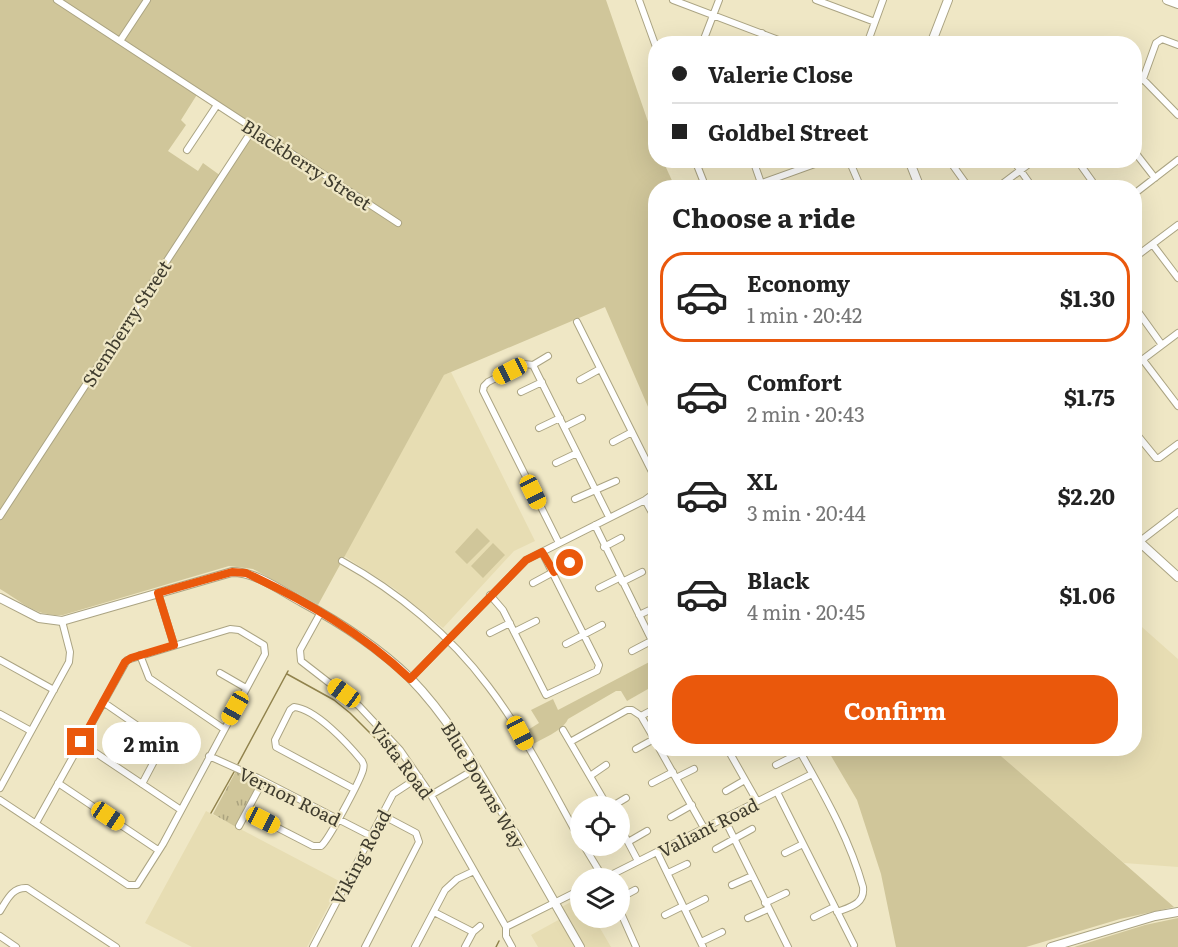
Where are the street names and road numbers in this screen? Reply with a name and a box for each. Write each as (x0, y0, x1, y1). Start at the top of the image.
street label: Blackberry Street (237, 112, 378, 217)
street label: Stemberry Street (75, 254, 178, 392)
street label: Vista Road (364, 716, 440, 804)
street label: Blue Downs Way (435, 717, 533, 854)
street label: Vernon Road (234, 760, 346, 832)
street label: Valiant Road (653, 790, 763, 864)
street label: Viking Road (323, 804, 397, 910)

